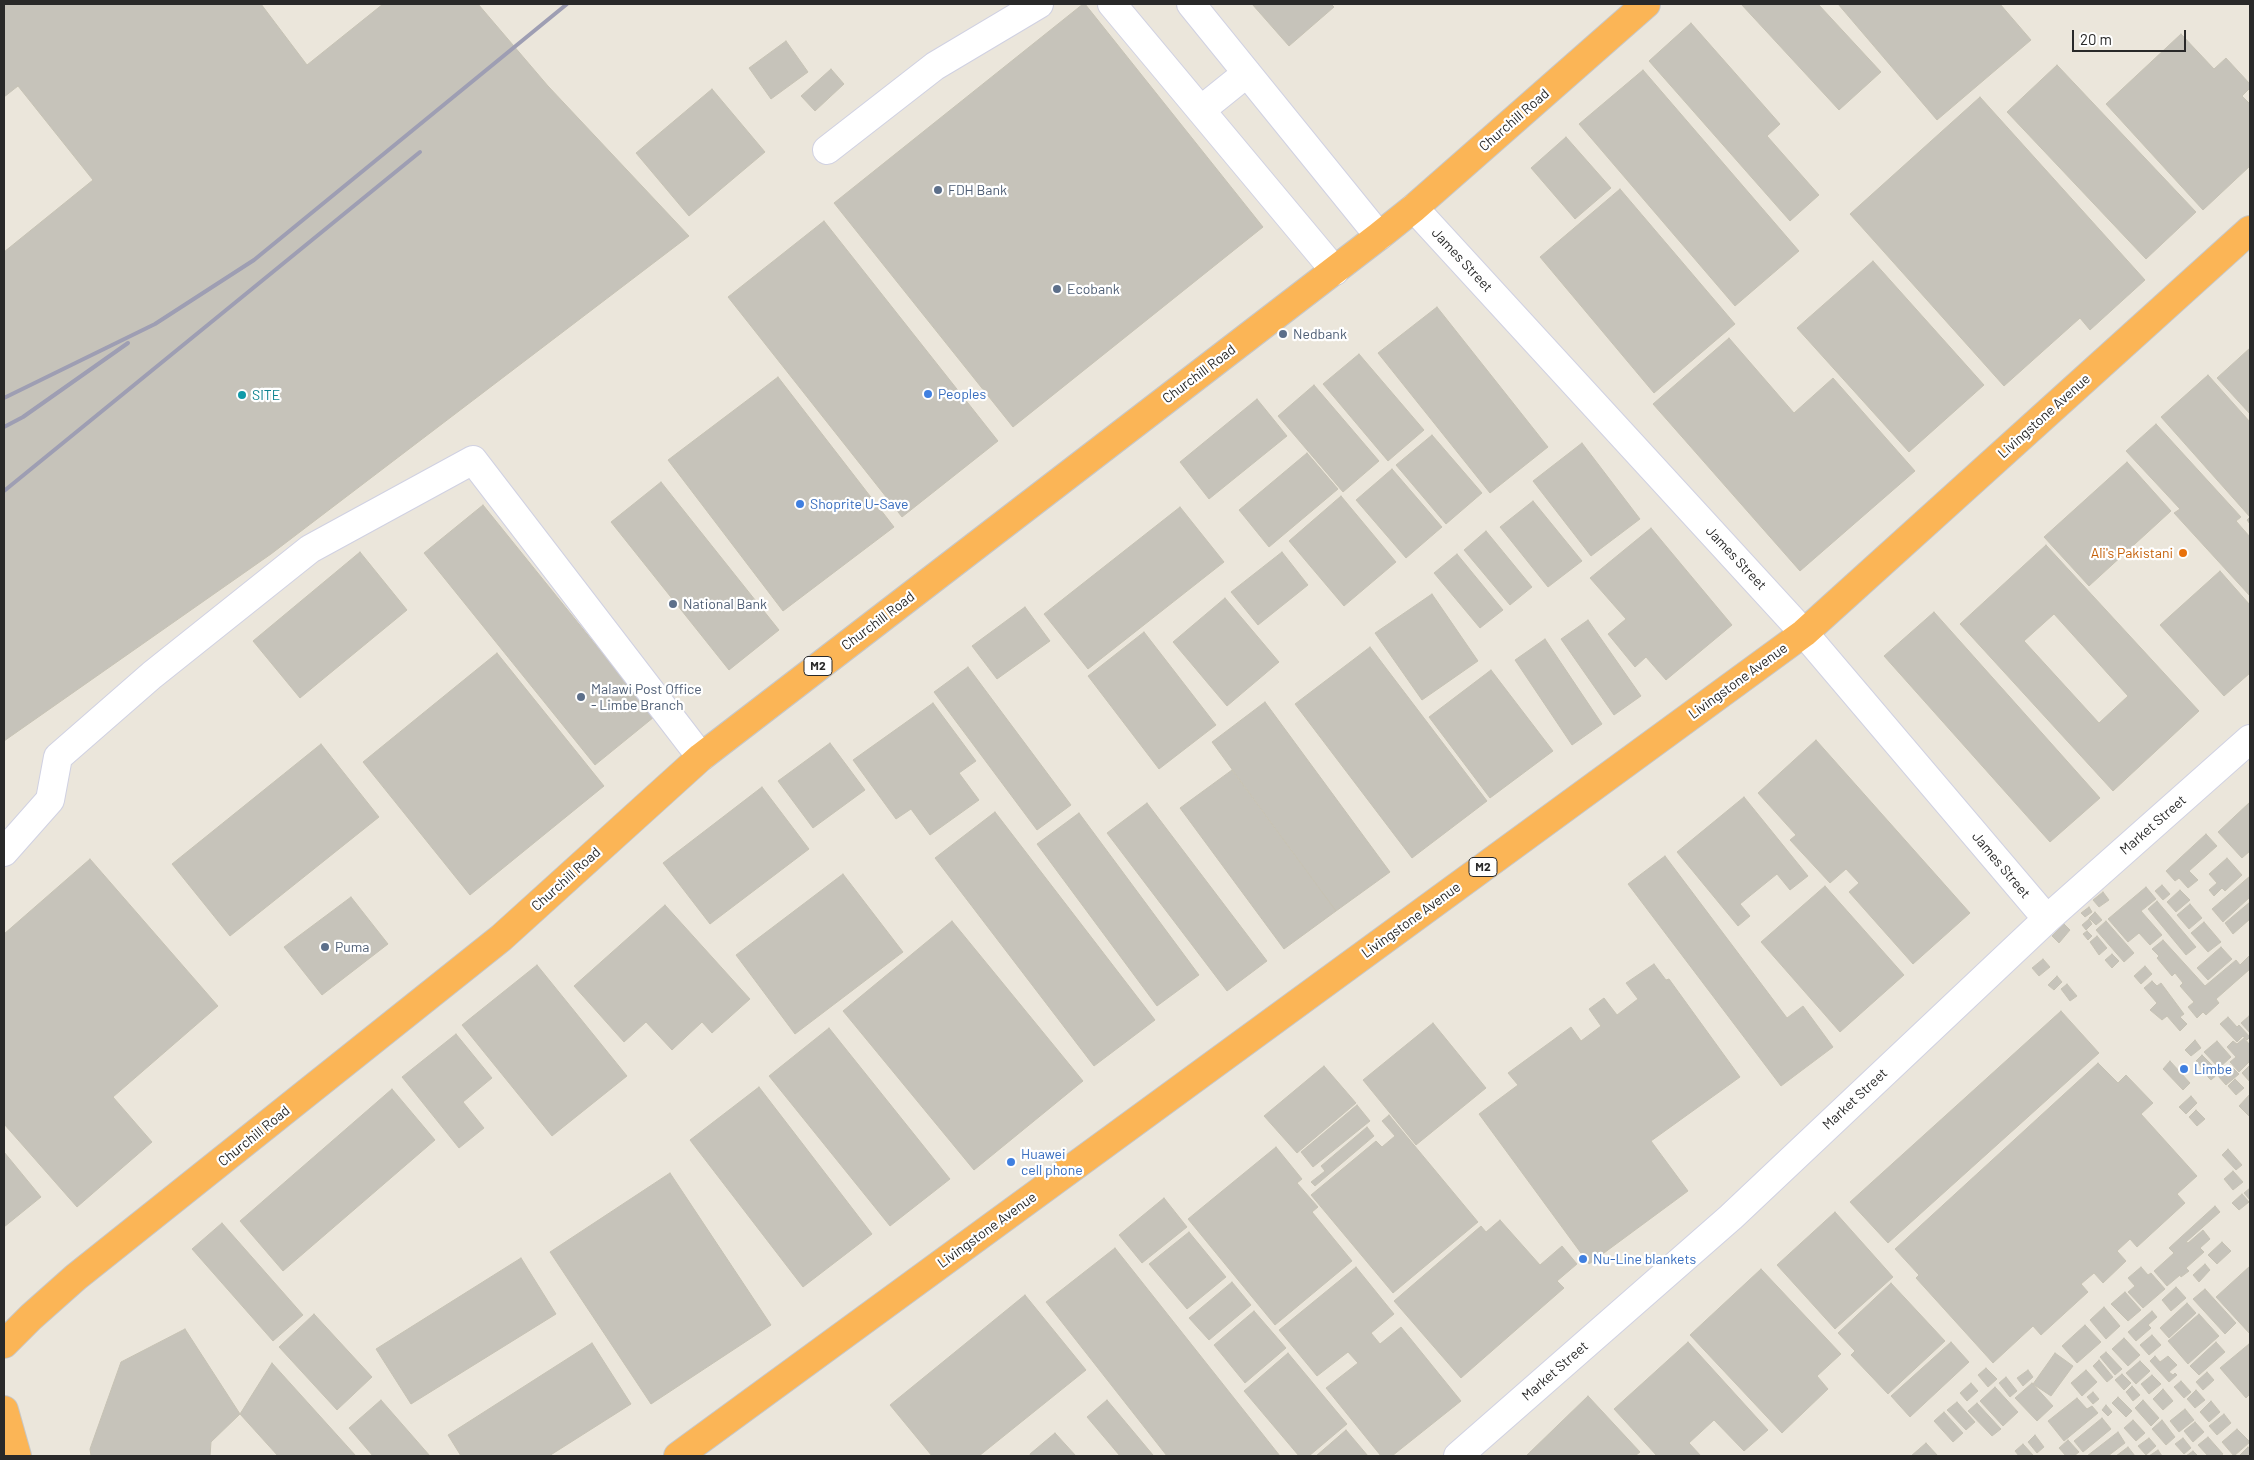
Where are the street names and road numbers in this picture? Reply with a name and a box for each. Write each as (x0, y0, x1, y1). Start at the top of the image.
street label: Churchill Road (1476, 85, 1552, 155)
street label: James Street (1428, 224, 1496, 296)
street label: Churchill Road (1159, 341, 1239, 407)
street label: Livingstone Avenue (1994, 370, 2094, 462)
street label: James Street (1702, 522, 1770, 594)
street label: Churchill Road (838, 588, 918, 654)
street label: Livingstone Avenue (1685, 639, 1791, 723)
road number: M2 (804, 656, 832, 676)
street label: Market Street (2116, 792, 2190, 858)
street label: James Street (1968, 828, 2034, 902)
street label: Churchill Road (528, 844, 604, 914)
road number: M2 (1469, 858, 1497, 876)
street label: Livingstone Avenue (1358, 878, 1464, 962)
street label: Market Street (1819, 1065, 1891, 1133)
street label: Churchill Road (215, 1102, 293, 1170)
street label: Livingstone Avenue (934, 1188, 1040, 1272)
street label: Market Street (1518, 1338, 1592, 1404)

